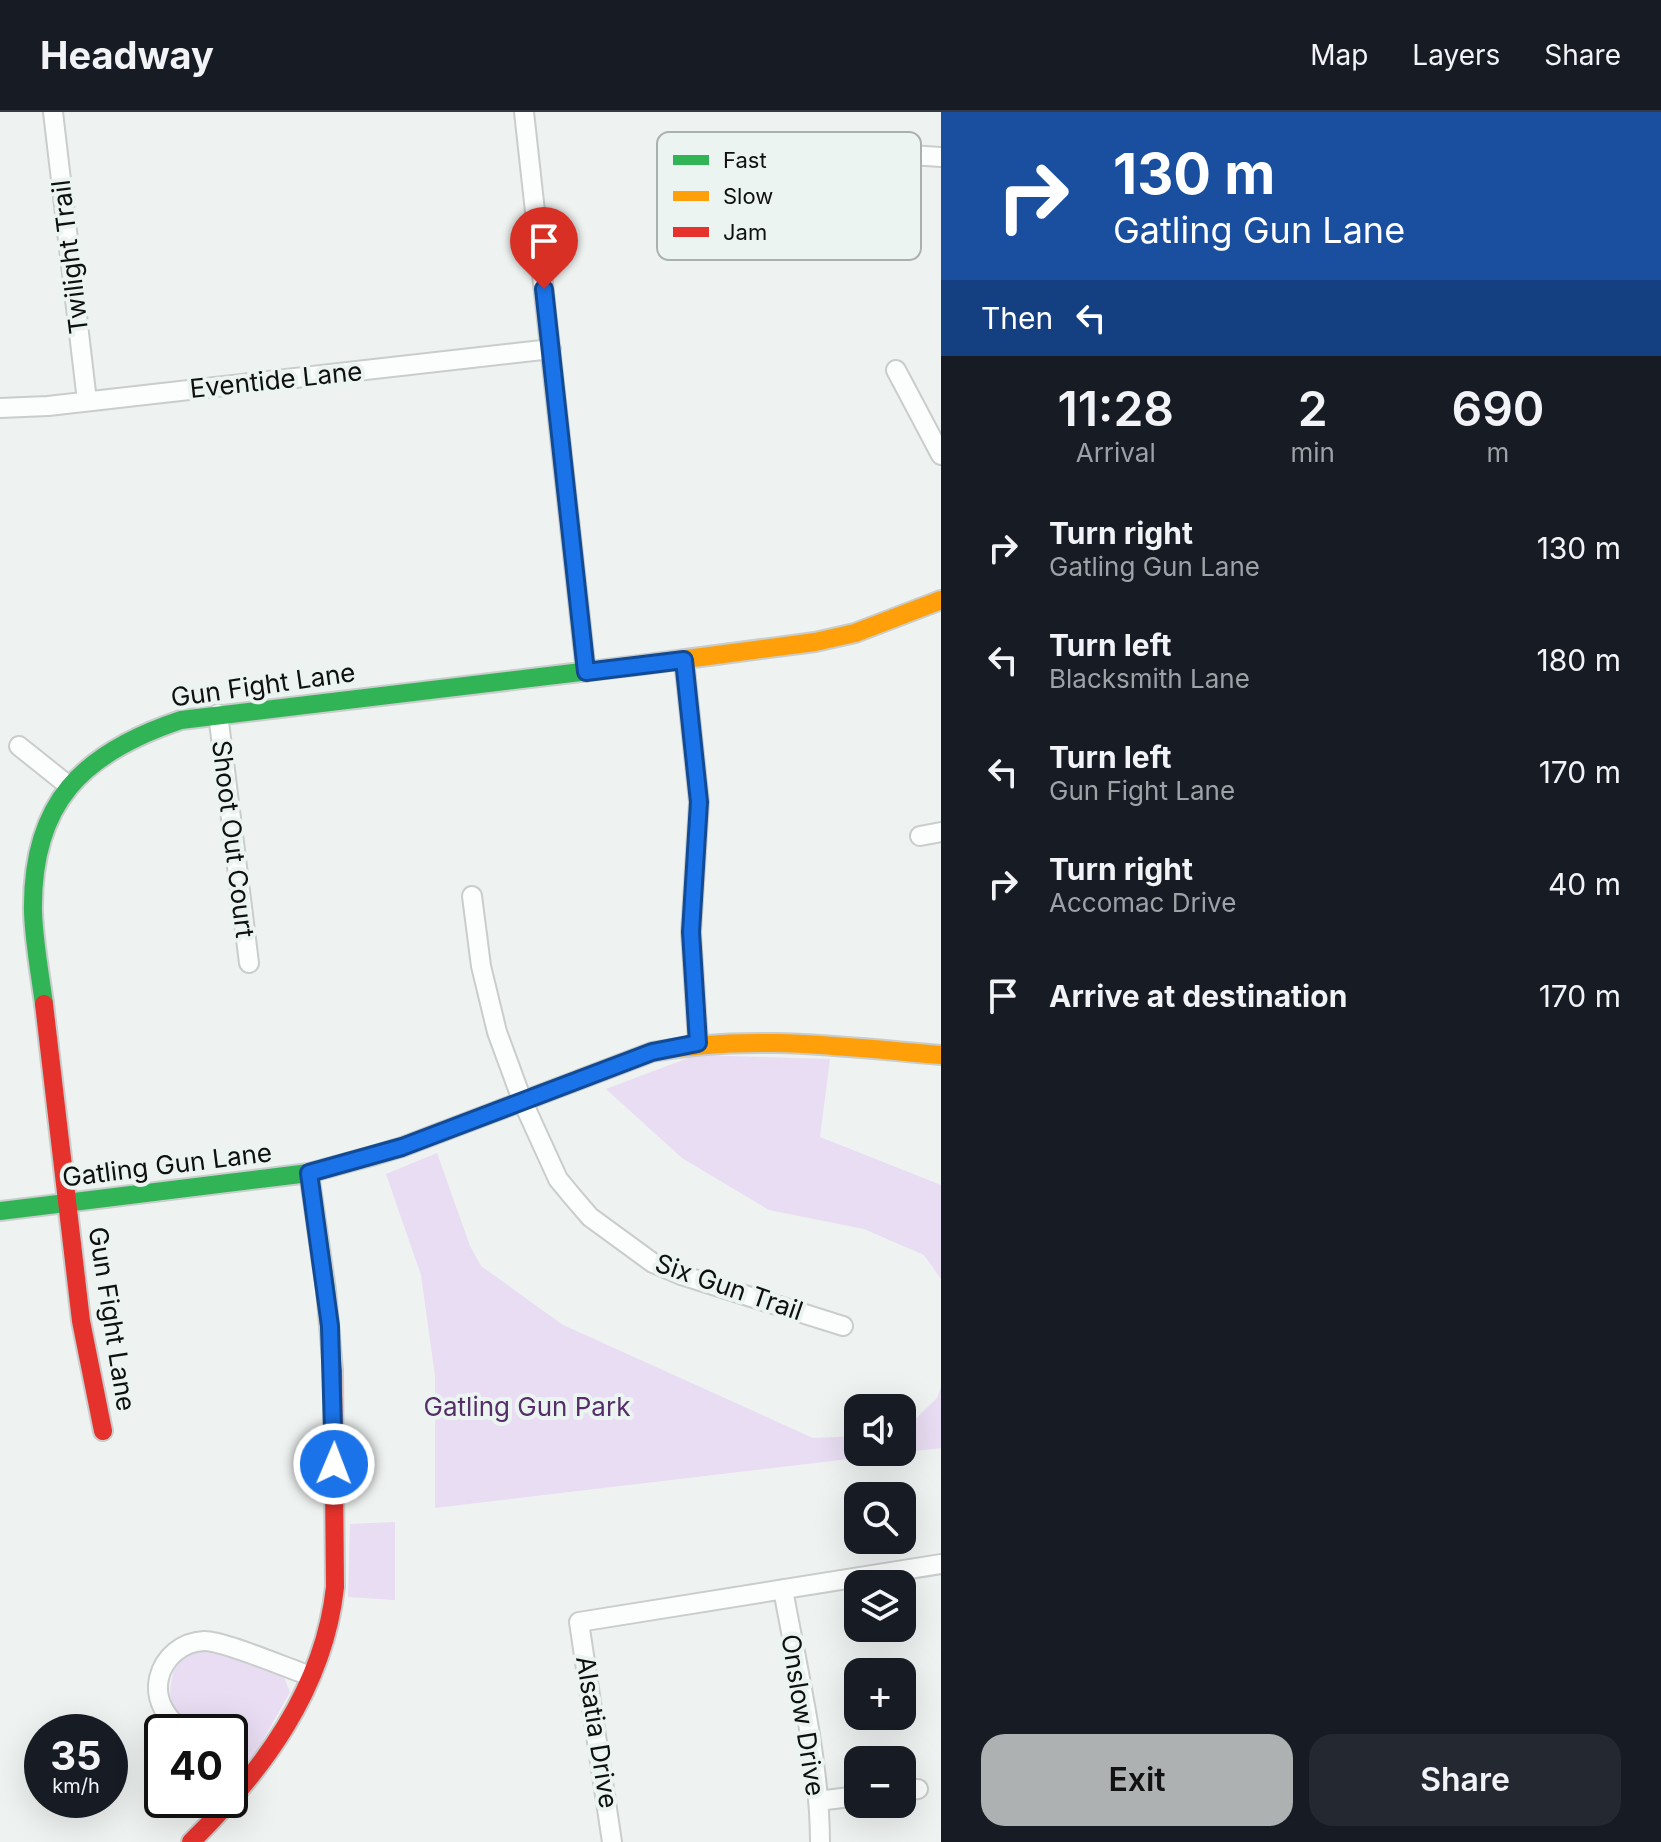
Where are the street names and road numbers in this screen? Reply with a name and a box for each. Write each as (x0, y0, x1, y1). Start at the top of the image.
street label: Twilight Trail (45, 178, 94, 336)
street label: Eventide Lane (188, 355, 364, 404)
street label: Gun Fight Lane (169, 656, 357, 713)
street label: Shoot Out Court (206, 738, 261, 939)
street label: Gatling Gun Lane (60, 1136, 274, 1193)
street label: Gun Fight Lane (83, 1225, 142, 1413)
street label: Six Gun Trail (651, 1247, 807, 1326)
street label: Onslow Drive (775, 1632, 832, 1798)
street label: Alsatia Drive (570, 1654, 625, 1810)

